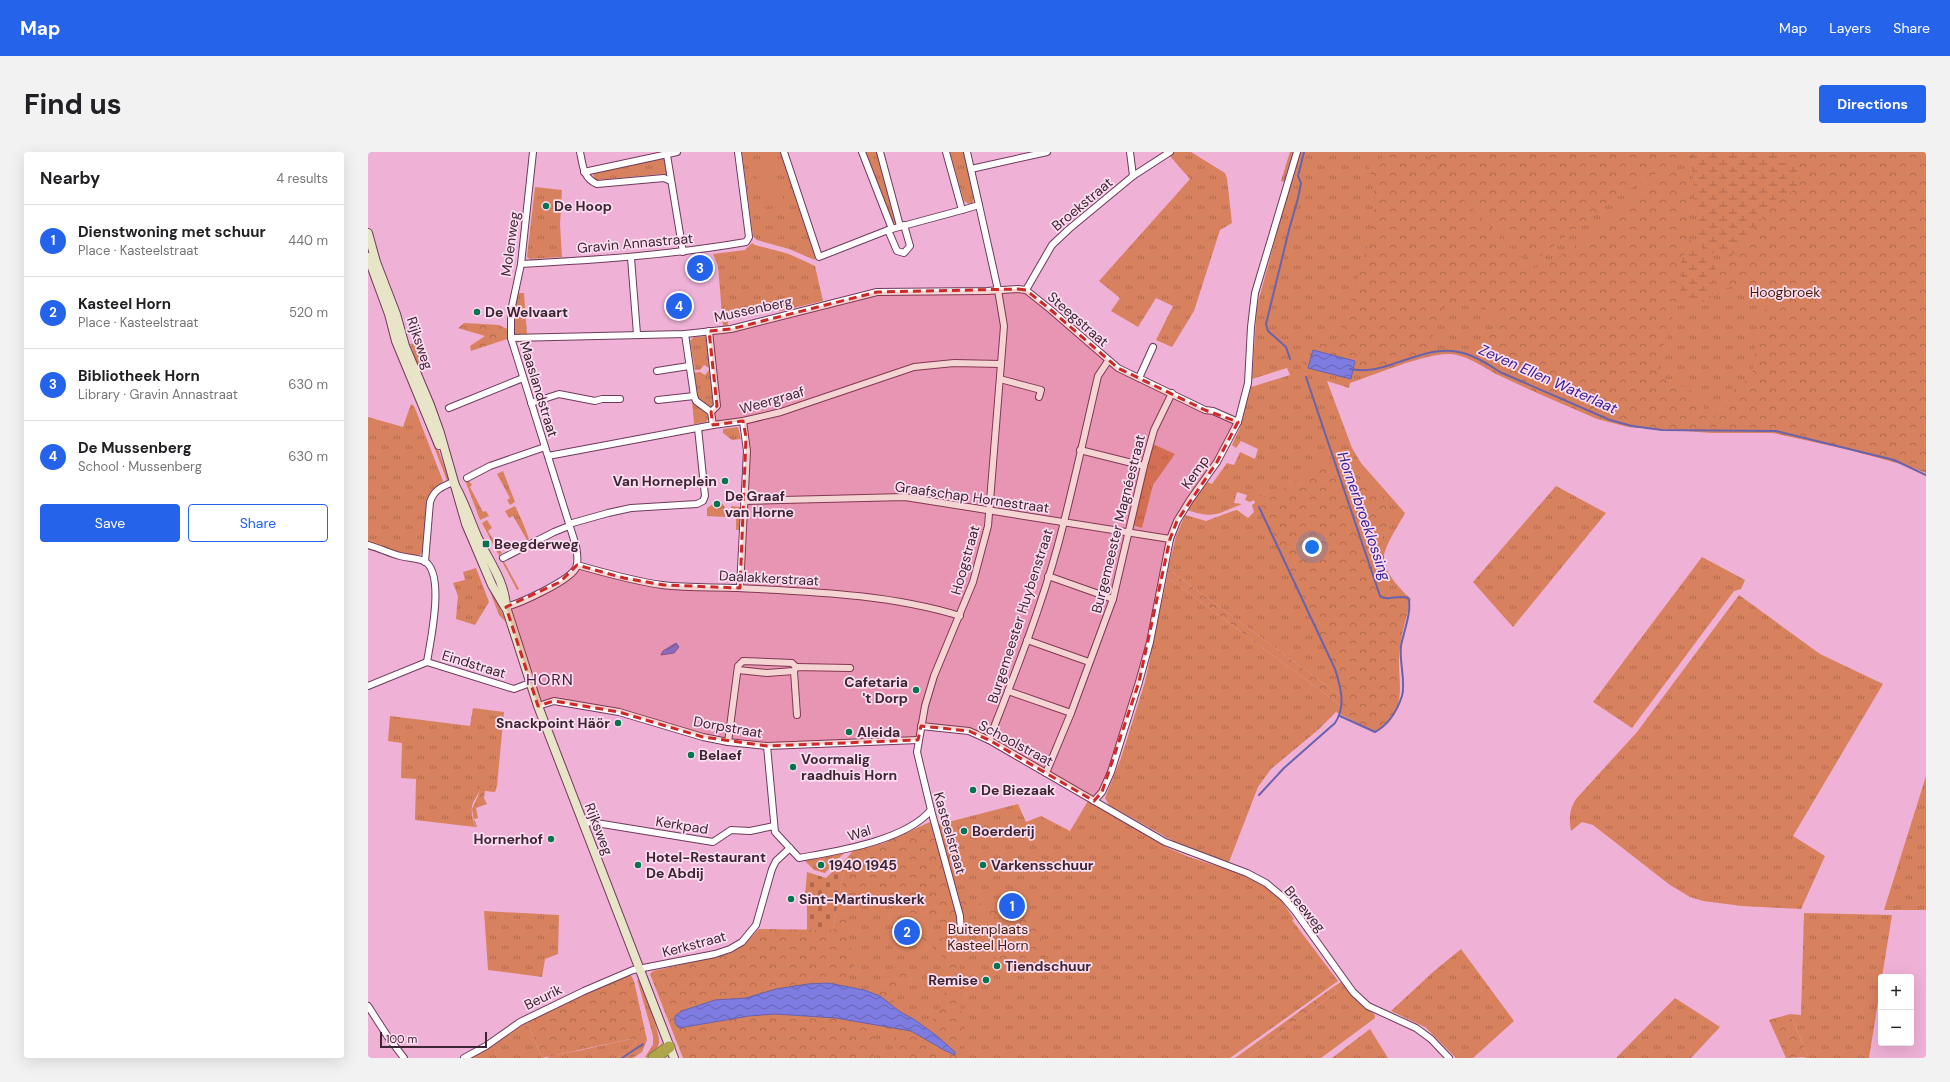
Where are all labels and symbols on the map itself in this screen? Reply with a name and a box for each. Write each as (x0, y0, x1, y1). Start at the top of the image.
street label: Broekstraat (1048, 173, 1116, 235)
place label: De Hoop (554, 197, 612, 215)
marker: De Hoop (541, 201, 551, 211)
street label: Molenweg (497, 210, 523, 278)
street label: Gravin Annastraat (576, 229, 694, 257)
pin: 3 (687, 253, 713, 283)
park label: Hoogbroek (1750, 283, 1820, 301)
street label: Steegstraat (1044, 288, 1112, 350)
pin: 4 (666, 291, 692, 321)
street label: Mussenberg (712, 292, 794, 326)
place label: De Welvaart (485, 303, 568, 321)
marker: De Welvaart (472, 307, 482, 317)
street label: Rijksweg (403, 314, 437, 372)
street label: Maaslandstraat (516, 339, 562, 439)
water label: Zeven Ellen Waterlaat (1476, 339, 1621, 419)
street label: Weergraaf (737, 382, 807, 418)
street label: Burgemeester Magnéestraat (1087, 433, 1149, 615)
water label: Hornerbroeklossing (1333, 449, 1396, 584)
street label: Kemp (1177, 452, 1213, 492)
place label: Van Horneplein (613, 472, 717, 490)
marker: Van Horneplein (720, 476, 730, 486)
street label: Graafschap Hornestraat (894, 477, 1050, 517)
place label: De Graaf van Horne (725, 487, 794, 521)
marker: De Graaf van Horne (712, 499, 722, 509)
street label: Hoogstraat (946, 523, 984, 597)
street label: Burgemeester Huybenstraat (983, 527, 1057, 705)
place label: Beegderweg (494, 535, 579, 553)
your location (1302, 537, 1322, 557)
marker: Beegderweg (481, 539, 491, 549)
street label: Daalakkerstraat (718, 566, 820, 590)
street label: Eindstraat (440, 646, 508, 682)
district label: HORN (526, 669, 574, 690)
place label: Cafetaria 't Dorp (844, 673, 908, 707)
marker: Cafetaria 't Dorp (911, 685, 921, 695)
street label: Dorpstraat (692, 712, 764, 742)
place label: Snackpoint Häör (496, 714, 610, 732)
street label: Schoolstraat (976, 716, 1056, 770)
marker: Snackpoint Häör (613, 718, 623, 728)
place label: Aleida (857, 723, 900, 741)
marker: Aleida (844, 727, 854, 737)
place label: Belaef (699, 746, 742, 764)
marker: Belaef (686, 750, 696, 760)
place label: Voormalig raadhuis Horn (801, 750, 897, 784)
marker: Voormalig raadhuis Horn (788, 762, 798, 772)
place label: De Biezaak (981, 781, 1055, 799)
marker: De Biezaak (968, 785, 978, 795)
street label: Kasteelstraat (930, 790, 970, 876)
street label: Rijksweg (581, 800, 617, 858)
street label: Kerkpad (654, 812, 710, 838)
street label: Wal (845, 821, 873, 845)
place label: Boerderij (972, 822, 1035, 840)
marker: Boerderij (959, 826, 969, 836)
place label: Hornerhof (474, 830, 543, 848)
marker: Hornerhof (546, 834, 556, 844)
place label: Hotel-Restaurant De Abdij (646, 848, 766, 882)
place label: 1940 1945 (829, 856, 897, 874)
place label: Varkensschuur (991, 856, 1094, 874)
marker: Hotel-Restaurant De Abdij (633, 860, 643, 870)
marker: 1940 1945 (816, 860, 826, 870)
marker: Varkensschuur (978, 860, 988, 870)
street label: Breeweg (1280, 882, 1330, 936)
place label: Sint-Martinuskerk (799, 890, 925, 908)
pin: 1 (999, 891, 1025, 921)
marker: Sint-Martinuskerk (786, 894, 796, 904)
pin: 2 (894, 917, 920, 947)
park label: Buitenplaats Kasteel Horn (947, 920, 1029, 954)
street label: Kerkstraat (660, 927, 728, 961)
place label: Tiendschuur (1005, 957, 1091, 975)
marker: Tiendschuur (992, 961, 1002, 971)
place label: Remise (928, 971, 978, 989)
marker: Remise (981, 975, 991, 985)
street label: Beurik (521, 980, 565, 1014)
scale bar (380, 1030, 487, 1049)

